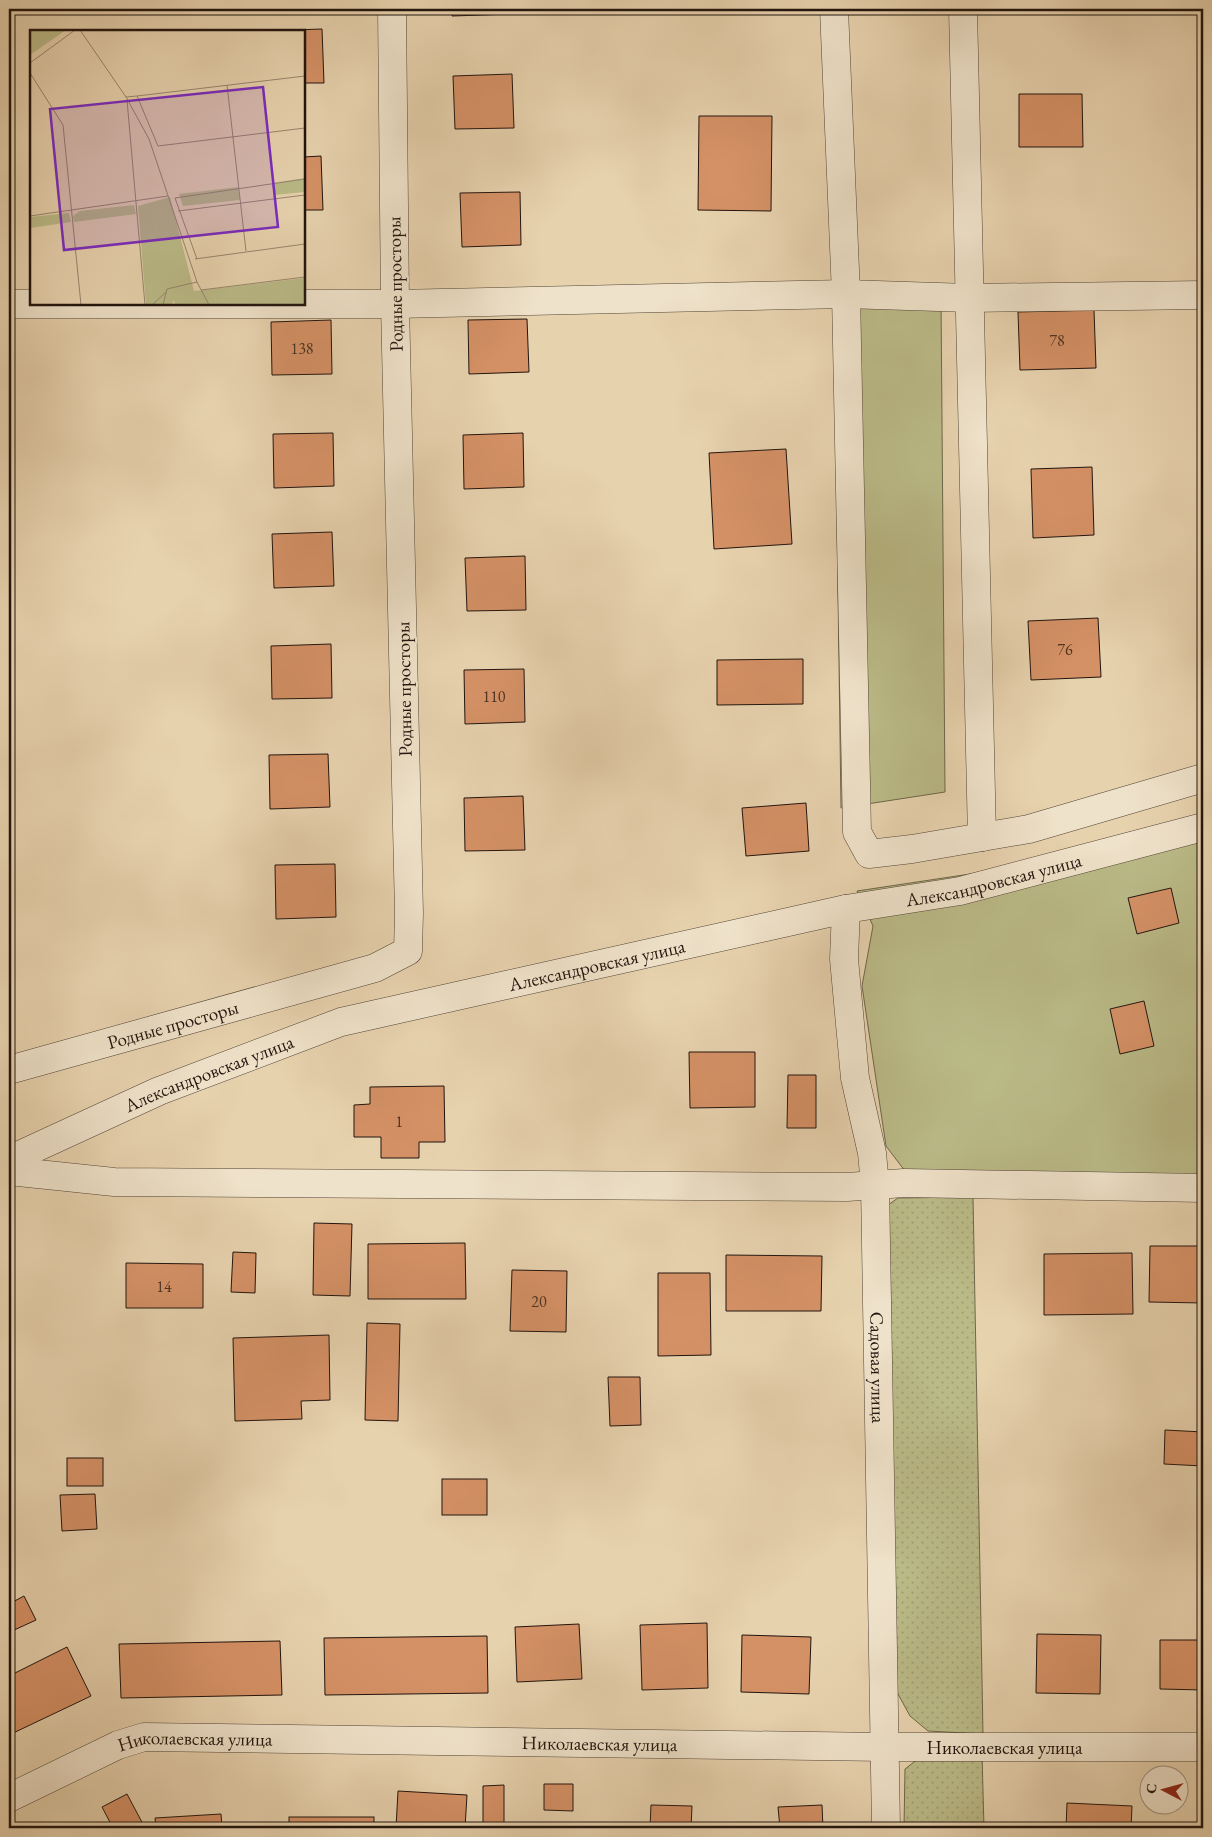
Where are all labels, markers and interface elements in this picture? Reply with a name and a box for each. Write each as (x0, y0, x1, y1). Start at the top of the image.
inset map (30, 30, 305, 305)
street label: Родные просторы (381, 216, 409, 352)
house number: 78 (1049, 330, 1065, 351)
house number: 138 (290, 338, 314, 359)
street label: Родные просторы (390, 621, 418, 757)
house number: 76 (1057, 639, 1073, 660)
house number: 110 (482, 686, 506, 707)
street label: Александровская улица (903, 847, 1085, 912)
street label: Александровская улица (505, 933, 688, 997)
street label: Родные просторы (104, 994, 242, 1055)
street label: Александровская улица (119, 1029, 297, 1118)
house number: 1 (395, 1111, 403, 1132)
house number: 14 (156, 1276, 172, 1297)
house number: 20 (531, 1291, 547, 1312)
street label: Садовая улица (865, 1311, 892, 1424)
street label: Николаевская улица (114, 1724, 273, 1757)
street label: Николаевская улица (521, 1730, 678, 1757)
street label: Николаевская улица (927, 1735, 1083, 1760)
north arrow (1140, 1764, 1190, 1814)
text: С (1142, 1783, 1161, 1795)

